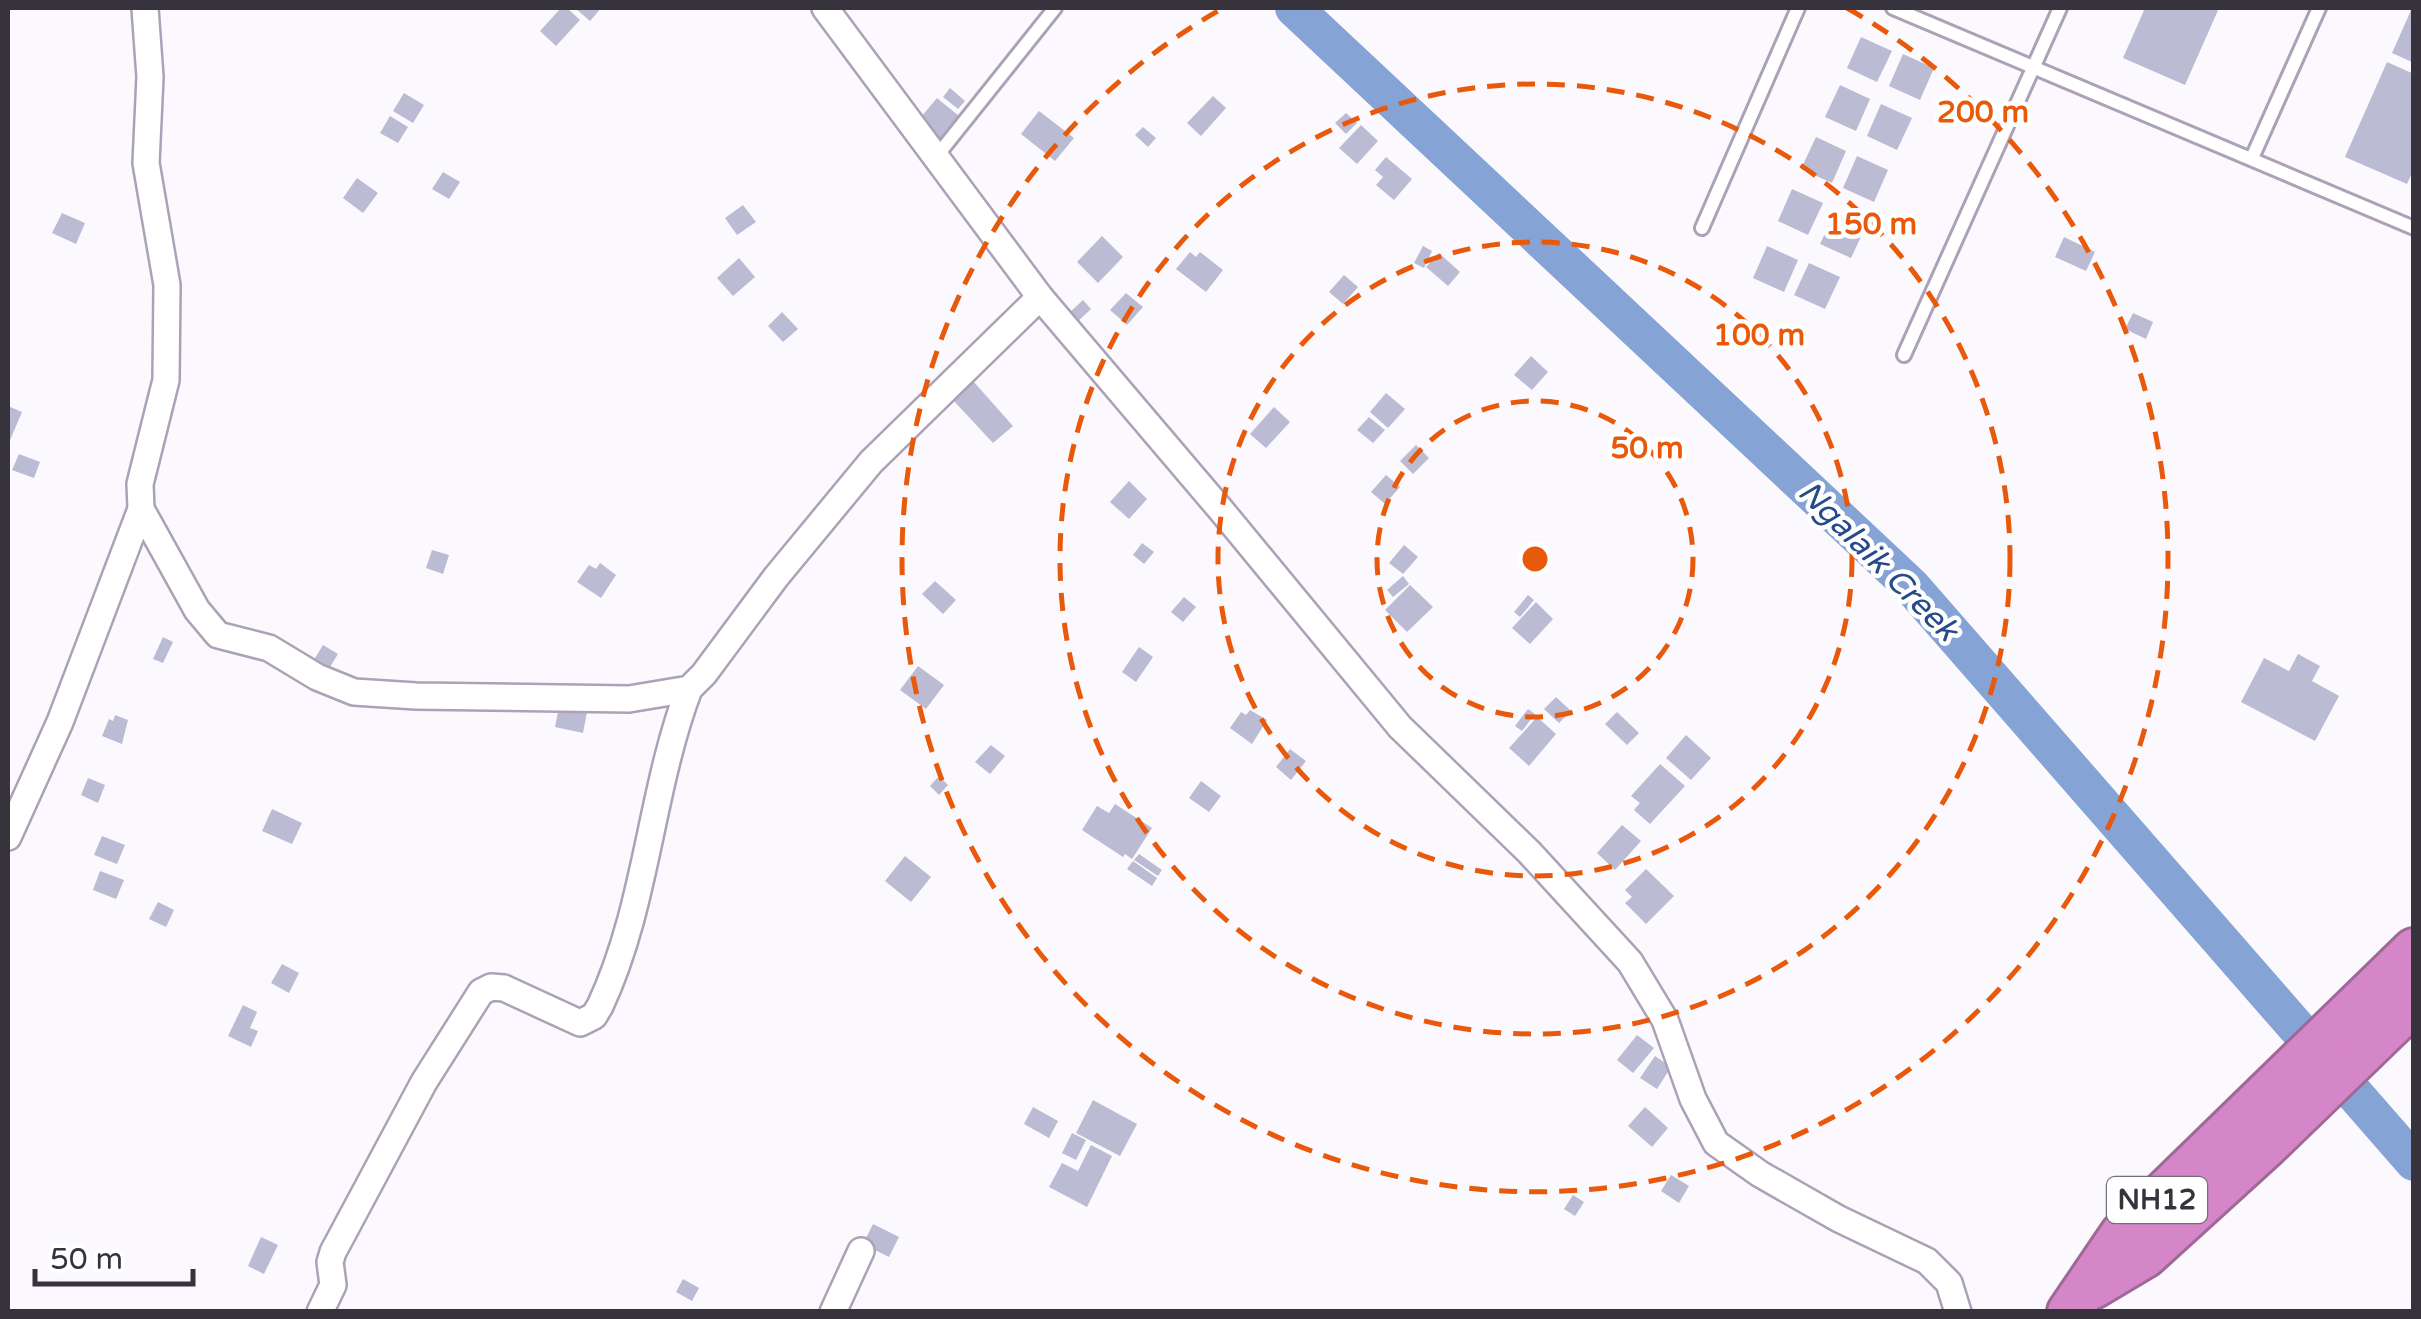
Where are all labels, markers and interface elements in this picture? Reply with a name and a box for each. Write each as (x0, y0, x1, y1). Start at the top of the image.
text: 200 m (1937, 94, 2029, 131)
text: 150 m (1825, 206, 1917, 243)
text: 100 m (1713, 317, 1805, 354)
text: 50 m (1610, 430, 1684, 467)
water label: Ngalaik Creek (1790, 473, 1968, 651)
centre of rings (1517, 541, 1553, 577)
road number: NH12 (2107, 1177, 2207, 1223)
scale bar (35, 1224, 192, 1286)
text: 50 m (50, 1241, 123, 1278)

